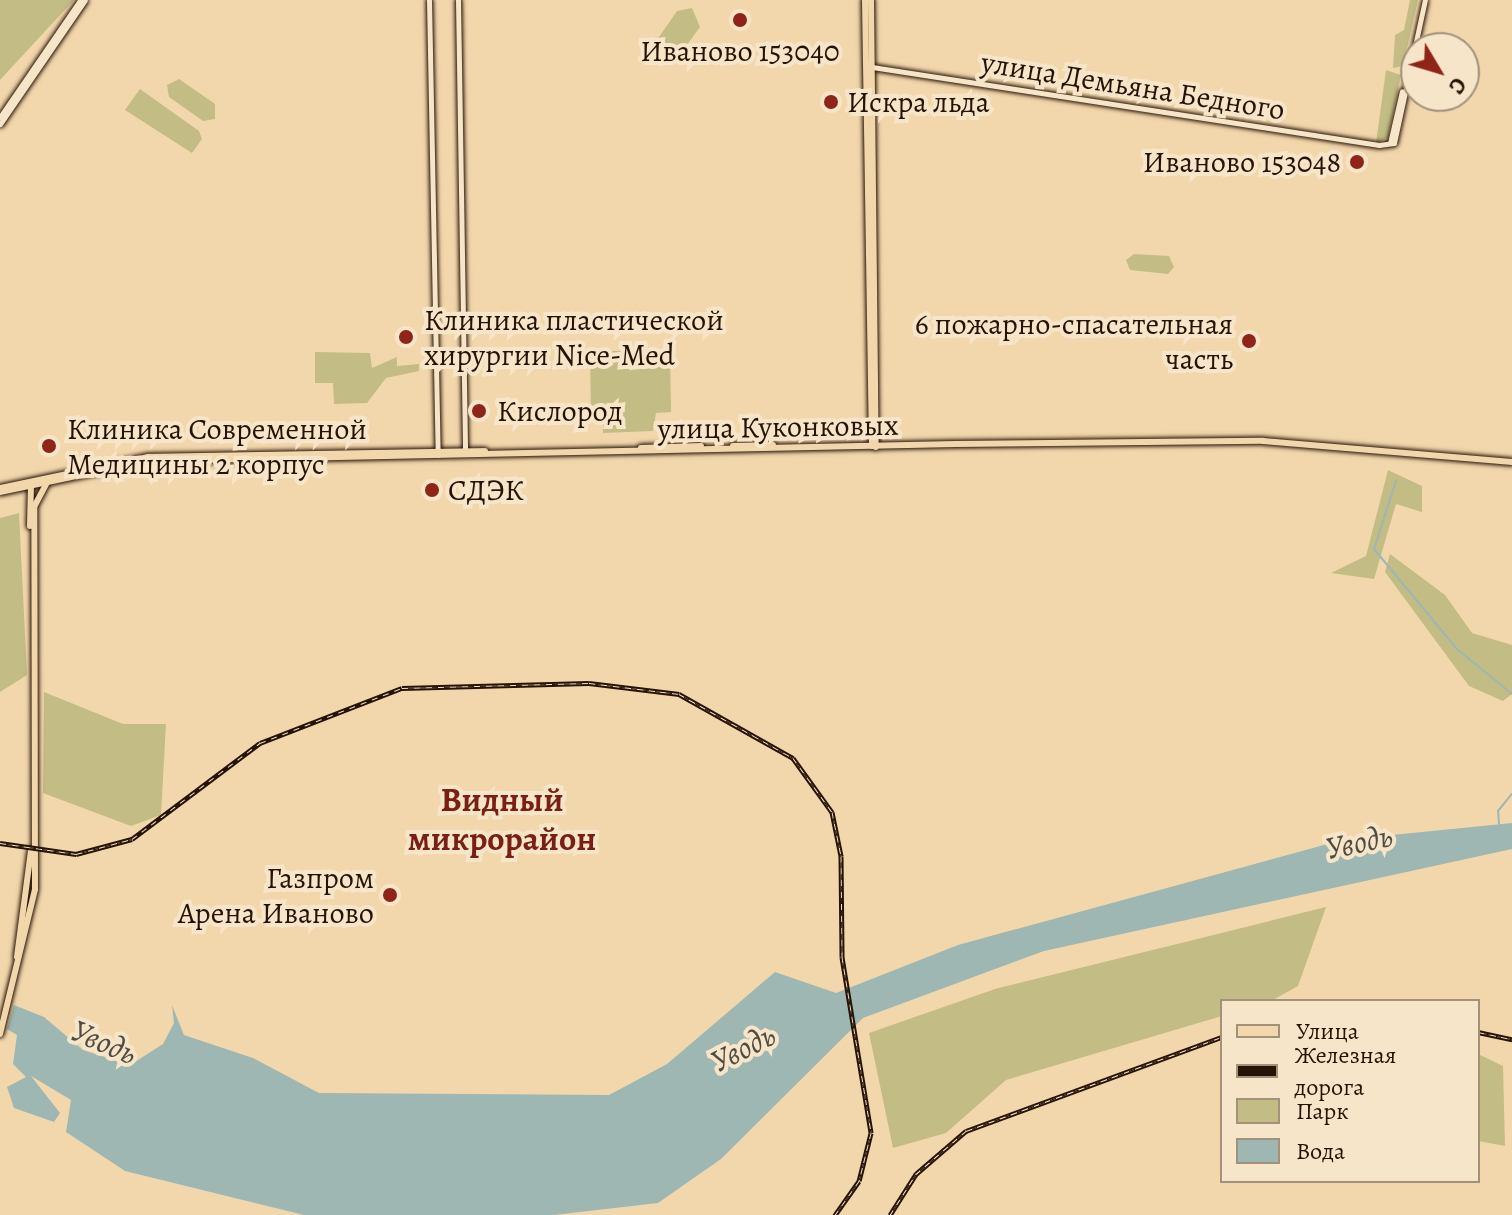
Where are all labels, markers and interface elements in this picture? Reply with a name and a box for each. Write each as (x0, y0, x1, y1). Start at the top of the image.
marker: Иваново 153040 (731, 11, 749, 29)
north arrow (1400, 32, 1480, 112)
place label: Иваново 153040 (640, 33, 840, 69)
street label: улица Демьяна Бедного (979, 44, 1287, 128)
text: С (1441, 71, 1473, 100)
place label: Искра льда (847, 84, 990, 120)
marker: Искра льда (822, 93, 840, 111)
place label: Иваново 153048 (1143, 144, 1341, 180)
marker: Иваново 153048 (1348, 153, 1366, 171)
place label: Клиника пластической хирургии Nice-Med (424, 302, 724, 372)
place label: 6 пожарно-спасательная часть (915, 306, 1233, 376)
marker: Клиника пластической хирургии Nice-Med (395, 326, 417, 348)
marker: 6 пожарно-спасательная часть (1240, 332, 1258, 350)
place label: Кислород (497, 393, 622, 429)
marker: Кислород (468, 400, 490, 422)
street label: улица Куконковых (657, 407, 899, 447)
place label: Клиника Современной Медицины 2 корпус (67, 411, 367, 482)
marker: Клиника Современной Медицины 2 корпус (38, 435, 60, 457)
place label: СДЭК (448, 472, 524, 508)
marker: СДЭК (423, 481, 441, 499)
district label: Видный микрорайон (408, 779, 596, 858)
water label: Уводь (1322, 816, 1396, 868)
place label: Газпром Арена Иваново (178, 860, 374, 930)
marker: Газпром Арена Иваново (381, 886, 399, 904)
legend (1220, 999, 1480, 1183)
water label: Уводь (66, 1011, 142, 1073)
text: Улица (1296, 1015, 1359, 1047)
water label: Уводь (704, 1016, 782, 1080)
text: Железная дорога (1294, 1039, 1396, 1103)
text: Парк (1296, 1095, 1349, 1127)
text: Вода (1296, 1135, 1345, 1167)

